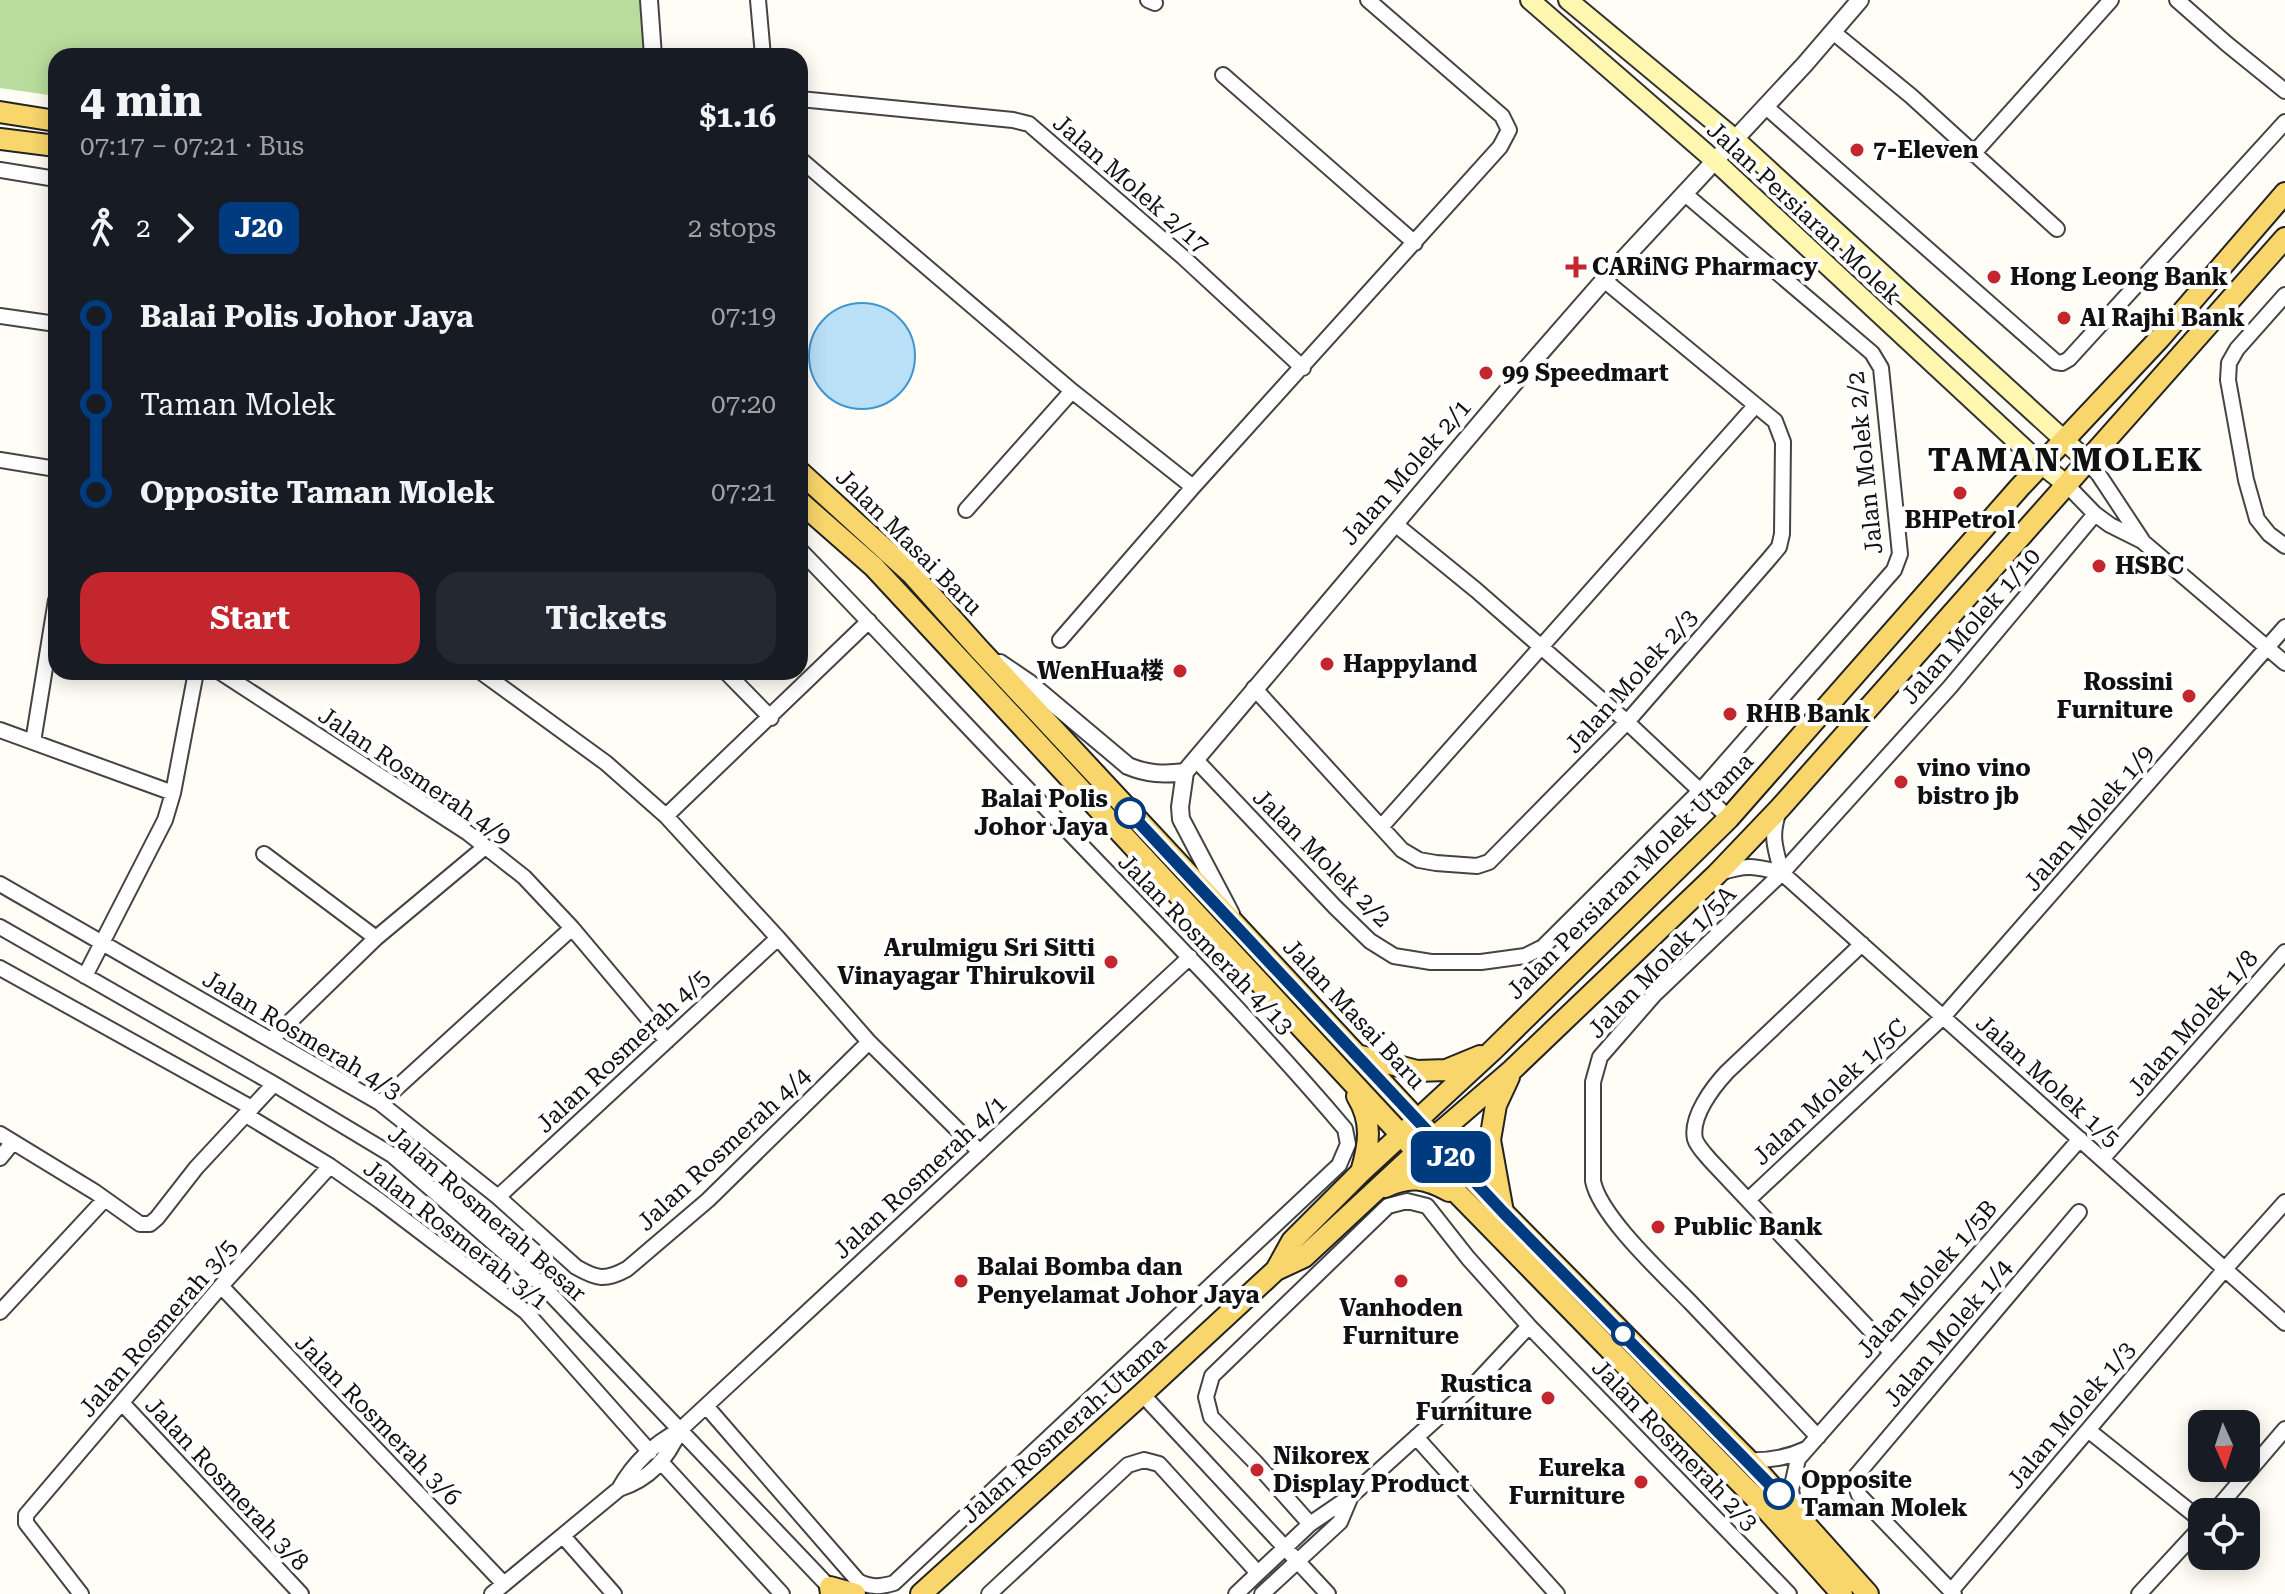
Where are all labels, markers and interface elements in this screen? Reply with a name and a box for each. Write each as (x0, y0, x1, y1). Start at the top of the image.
text: 4 min (80, 75, 202, 127)
text: $1.16 (699, 99, 776, 134)
street label: Jalan Molek 2/17 (1047, 109, 1215, 259)
street label: Jalan Persiaran Molek (1701, 116, 1907, 310)
text: 07:17 – 07:21 · Bus (80, 131, 304, 161)
place label: 7-Eleven (1873, 136, 1979, 164)
marker: 7-Eleven (1848, 141, 1866, 159)
icon: walk (80, 206, 124, 250)
icon: forward (163, 206, 207, 250)
text: J20 (235, 211, 283, 244)
text: 2 (136, 213, 151, 243)
text: 2 stops (688, 213, 776, 243)
place label: CARiNG Pharmacy (1592, 253, 1819, 281)
marker: CARiNG Pharmacy (1567, 258, 1585, 276)
place label: Hong Leong Bank (2010, 263, 2229, 291)
marker: Hong Leong Bank (1985, 268, 2003, 286)
text: Balai Polis Johor Jaya (140, 299, 474, 334)
text: 07:19 (711, 301, 776, 331)
place label: Al Rajhi Bank (2080, 304, 2245, 332)
marker: Al Rajhi Bank (2055, 309, 2073, 327)
place label: 99 Speedmart (1502, 359, 1669, 387)
marker: 99 Speedmart (1477, 364, 1495, 382)
street label: Jalan Molek 2/2 (1841, 370, 1889, 556)
text: Taman Molek (140, 387, 336, 422)
text: 07:20 (711, 389, 776, 419)
street label: Jalan Molek 2/1 (1335, 393, 1477, 551)
district label: TAMAN MOLEK (1928, 441, 2204, 479)
street label: Jalan Masai Baru (830, 463, 988, 621)
text: Opposite Taman Molek (140, 475, 495, 510)
text: 07:21 (711, 477, 776, 507)
marker: BHPetrol (1951, 484, 1969, 502)
place label: BHPetrol (1905, 506, 2016, 534)
street label: Jalan Molek 1/10 (1896, 542, 2046, 710)
place label: HSBC (2115, 552, 2184, 580)
marker: HSBC (2090, 557, 2108, 575)
button: Start (80, 572, 420, 664)
button: Tickets (436, 572, 776, 664)
street label: Jalan Molek 2/3 (1559, 603, 1703, 759)
place label: Happyland (1343, 650, 1477, 678)
marker: Happyland (1318, 655, 1336, 673)
place label: WenHua楼 (1037, 657, 1164, 685)
marker: WenHua楼 (1171, 662, 1189, 680)
place label: Rossini Furniture (2057, 668, 2173, 724)
marker: Rossini Furniture (2180, 687, 2198, 705)
place label: RHB Bank (1746, 700, 1871, 728)
street label: Jalan Rosmerah 4/9 (313, 701, 517, 851)
marker: RHB Bank (1721, 705, 1739, 723)
street label: Jalan Molek 1/9 (2018, 739, 2160, 897)
street label: Jalan Persiaran Molek Utama (1501, 747, 1759, 1005)
place label: vino vino bistro jb (1917, 754, 2031, 810)
marker: vino vino bistro jb (1892, 773, 1910, 791)
street label: Jalan Molek 2/2 (1247, 783, 1397, 933)
place label: Balai Polis Johor Jaya (974, 785, 1108, 841)
marker: Balai Polis Johor Jaya (1115, 798, 1145, 828)
street label: Jalan Rosmerah 4/13 (1113, 848, 1299, 1040)
street label: Jalan Molek 1/5A (1582, 880, 1742, 1044)
street label: Jalan Masai Baru (1277, 933, 1431, 1095)
place label: Arulmigu Sri Sitti Vinayagar Thirukovil (837, 934, 1095, 990)
street label: Jalan Molek 1/8 (2122, 944, 2264, 1102)
marker: Arulmigu Sri Sitti Vinayagar Thirukovil (1102, 953, 1120, 971)
street label: Jalan Rosmerah 4/5 (531, 963, 715, 1139)
street label: Jalan Rosmerah 4/3 (198, 965, 406, 1105)
street label: Jalan Molek 1/5 (1970, 1009, 2126, 1153)
street label: Jalan Molek 1/5C (1747, 1013, 1913, 1171)
street label: Jalan Rosmerah 4/4 (632, 1061, 817, 1237)
street label: Jalan Rosmerah 4/1 (828, 1089, 1012, 1265)
street label: Jalan Rosmerah Besar (382, 1120, 592, 1308)
line badge: J20 (1405, 1131, 1497, 1183)
text: J20 (1427, 1140, 1475, 1173)
street label: Jalan Rosmerah 3/1 (358, 1154, 554, 1316)
street label: Jalan Molek 1/5B (1851, 1194, 2003, 1364)
place label: Public Bank (1674, 1213, 1823, 1241)
marker: Public Bank (1649, 1218, 1667, 1236)
street label: Jalan Rosmerah 3/5 (73, 1233, 243, 1423)
place label: Balai Bomba dan Penyelamat Johor Jaya (977, 1253, 1260, 1309)
street label: Jalan Molek 1/4 (1878, 1253, 2018, 1412)
marker: Balai Bomba dan Penyelamat Johor Jaya (952, 1272, 970, 1290)
marker: Vanhoden Furniture (1392, 1272, 1410, 1290)
place label: Vanhoden Furniture (1339, 1294, 1463, 1350)
unlabelled marker (1612, 1323, 1634, 1345)
street label: Jalan Rosmerah 3/6 (289, 1329, 467, 1511)
street label: Jalan Rosmerah Utama (956, 1331, 1172, 1529)
street label: Jalan Molek 1/3 (2001, 1336, 2141, 1494)
street label: Jalan Rosmerah 2/3 (1586, 1354, 1764, 1536)
place label: Rustica Furniture (1416, 1370, 1532, 1426)
marker: Rustica Furniture (1539, 1389, 1557, 1407)
street label: Jalan Rosmerah 3/8 (139, 1392, 315, 1576)
north arrow (2188, 1410, 2260, 1482)
map controls (2188, 1410, 2260, 1570)
place label: Nikorex Display Product (1273, 1442, 1470, 1498)
place label: Eureka Furniture (1509, 1454, 1625, 1510)
marker: Nikorex Display Product (1248, 1461, 1266, 1479)
place label: Opposite Taman Molek (1801, 1466, 1968, 1522)
marker: Eureka Furniture (1632, 1473, 1650, 1491)
marker: Opposite Taman Molek (1764, 1479, 1794, 1509)
button: locate (2188, 1498, 2260, 1570)

